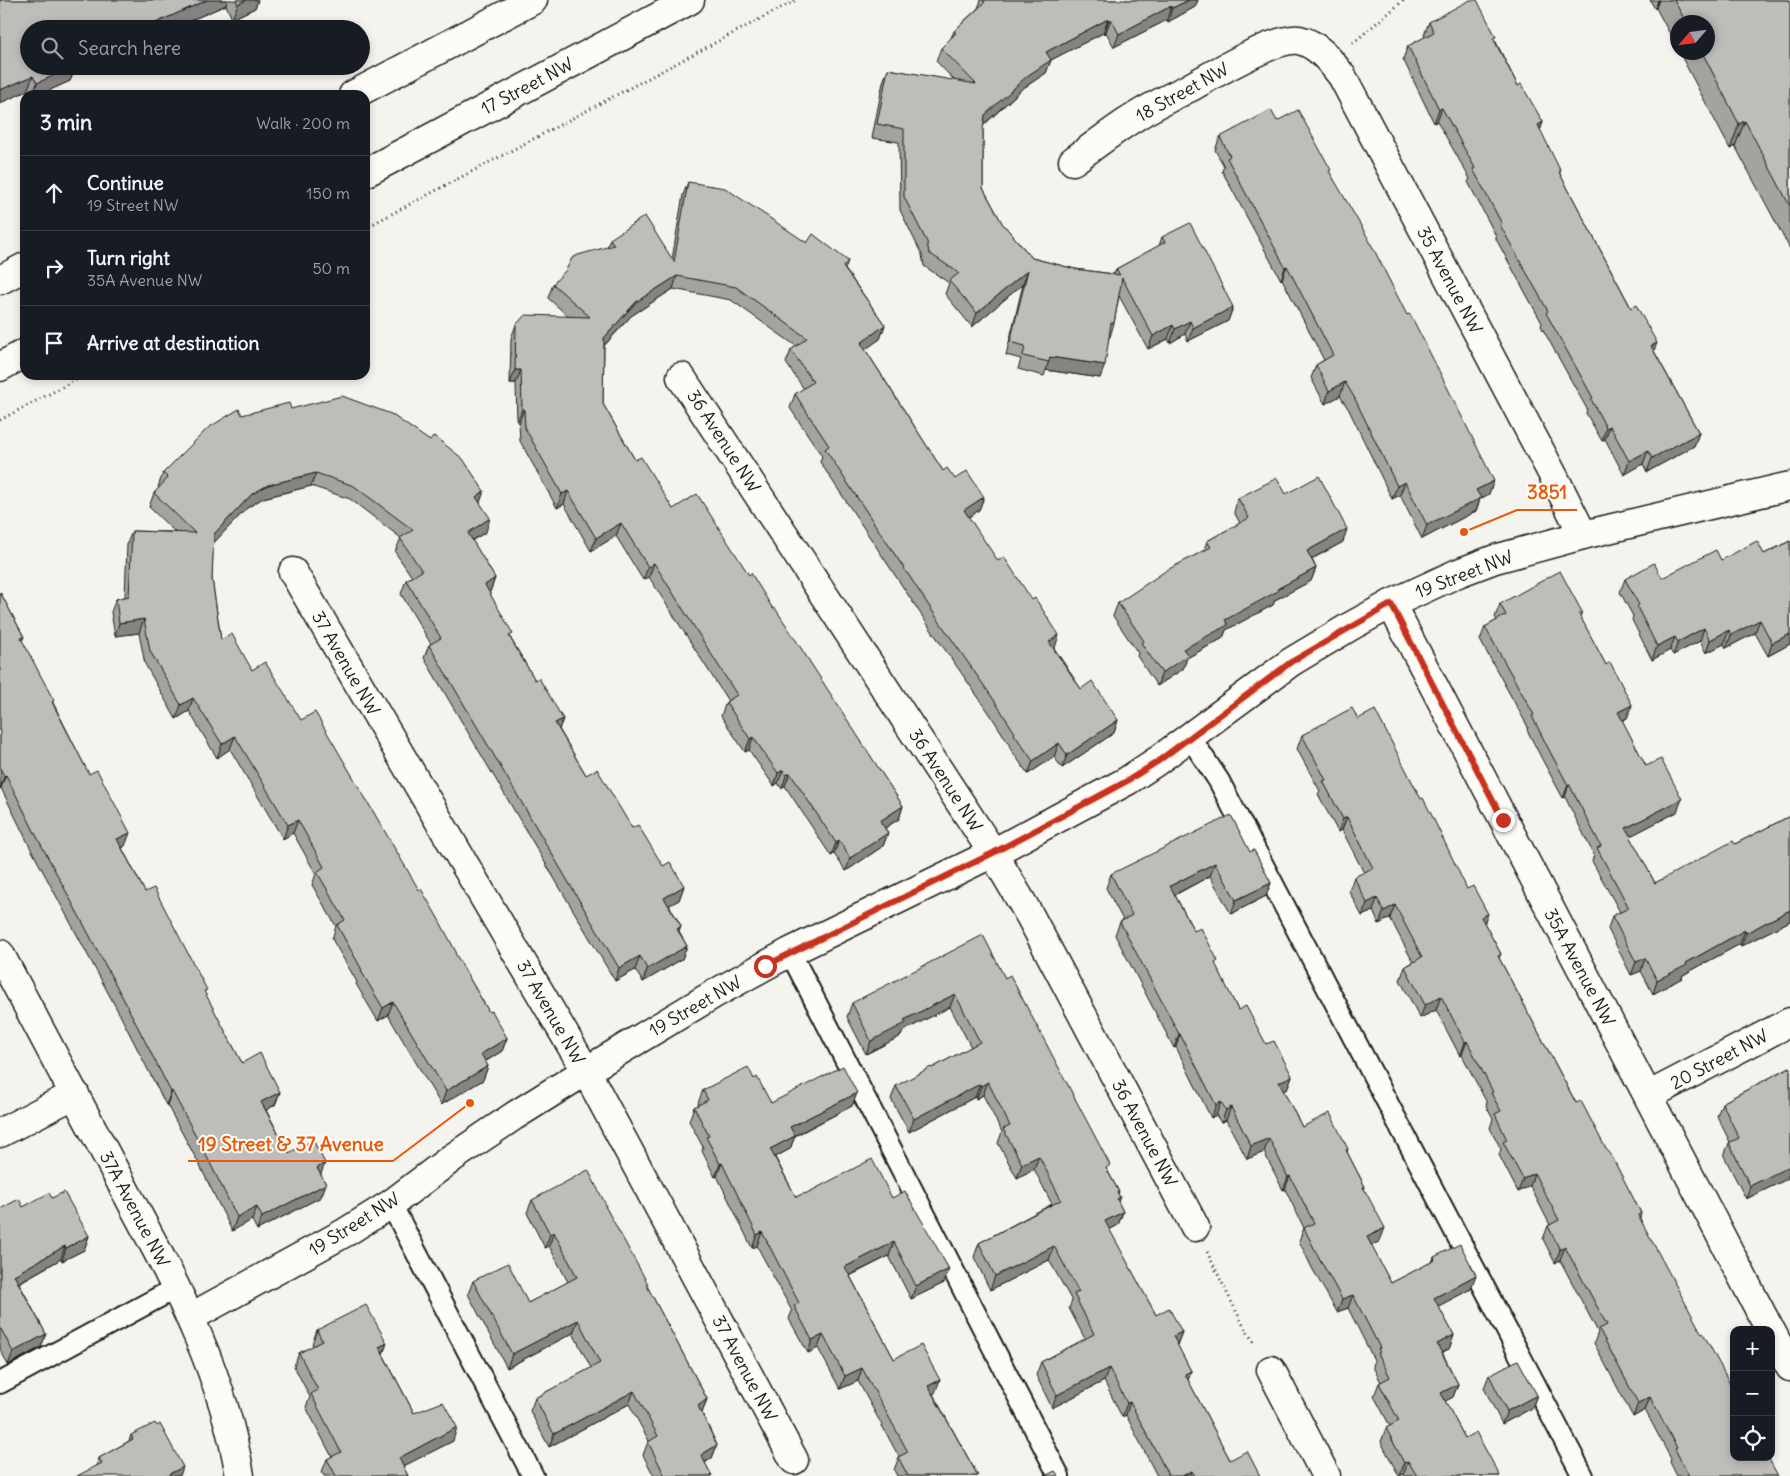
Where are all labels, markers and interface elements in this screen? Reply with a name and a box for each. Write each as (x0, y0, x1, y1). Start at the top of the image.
north arrow (1670, 15, 1715, 60)
search box (20, 20, 370, 75)
icon: search (38, 34, 66, 62)
text: Search here (78, 36, 181, 60)
street label: 17 Street NW (477, 52, 577, 120)
street label: 18 Street NW (1131, 57, 1233, 127)
text: 3 min (40, 109, 92, 136)
text: Walk · 200 m (256, 113, 350, 133)
text: Continue (87, 171, 164, 195)
icon: ahead (40, 179, 68, 207)
text: 150 m (306, 183, 350, 203)
text: 19 Street NW (87, 195, 178, 215)
street label: 35 Avenue NW (1412, 222, 1488, 338)
text: Turn right (87, 246, 170, 270)
icon: right (40, 254, 68, 282)
text: 50 m (312, 258, 350, 278)
text: 35A Avenue NW (87, 270, 202, 290)
icon: arrive (40, 329, 68, 357)
text: Arrive at destination (87, 331, 260, 355)
street label: 36 Avenue NW (682, 385, 766, 497)
callout: 3851 (1517, 476, 1577, 510)
text: 3851 (1527, 480, 1567, 504)
street label: 19 Street NW (1412, 545, 1516, 603)
street label: 37 Avenue NW (307, 607, 385, 719)
street label: 36 Avenue NW (904, 724, 988, 836)
route end (1492, 809, 1515, 832)
street label: 35A Avenue NW (1539, 904, 1621, 1030)
route start (754, 955, 777, 978)
street label: 37 Avenue NW (512, 956, 590, 1068)
street label: 19 Street NW (645, 970, 745, 1042)
street label: 20 Street NW (1666, 1024, 1772, 1094)
street label: 36 Avenue NW (1107, 1075, 1183, 1191)
callout: 19 Street & 37 Avenue (188, 1127, 393, 1161)
text: 19 Street & 37 Avenue (198, 1132, 384, 1156)
street label: 37A Avenue NW (95, 1147, 175, 1271)
street label: 19 Street NW (304, 1187, 404, 1261)
street label: 37 Avenue NW (707, 1311, 783, 1425)
map controls (1730, 1326, 1775, 1461)
button: + (1730, 1326, 1775, 1371)
button: − (1730, 1371, 1775, 1416)
button: locate (1730, 1416, 1775, 1461)

